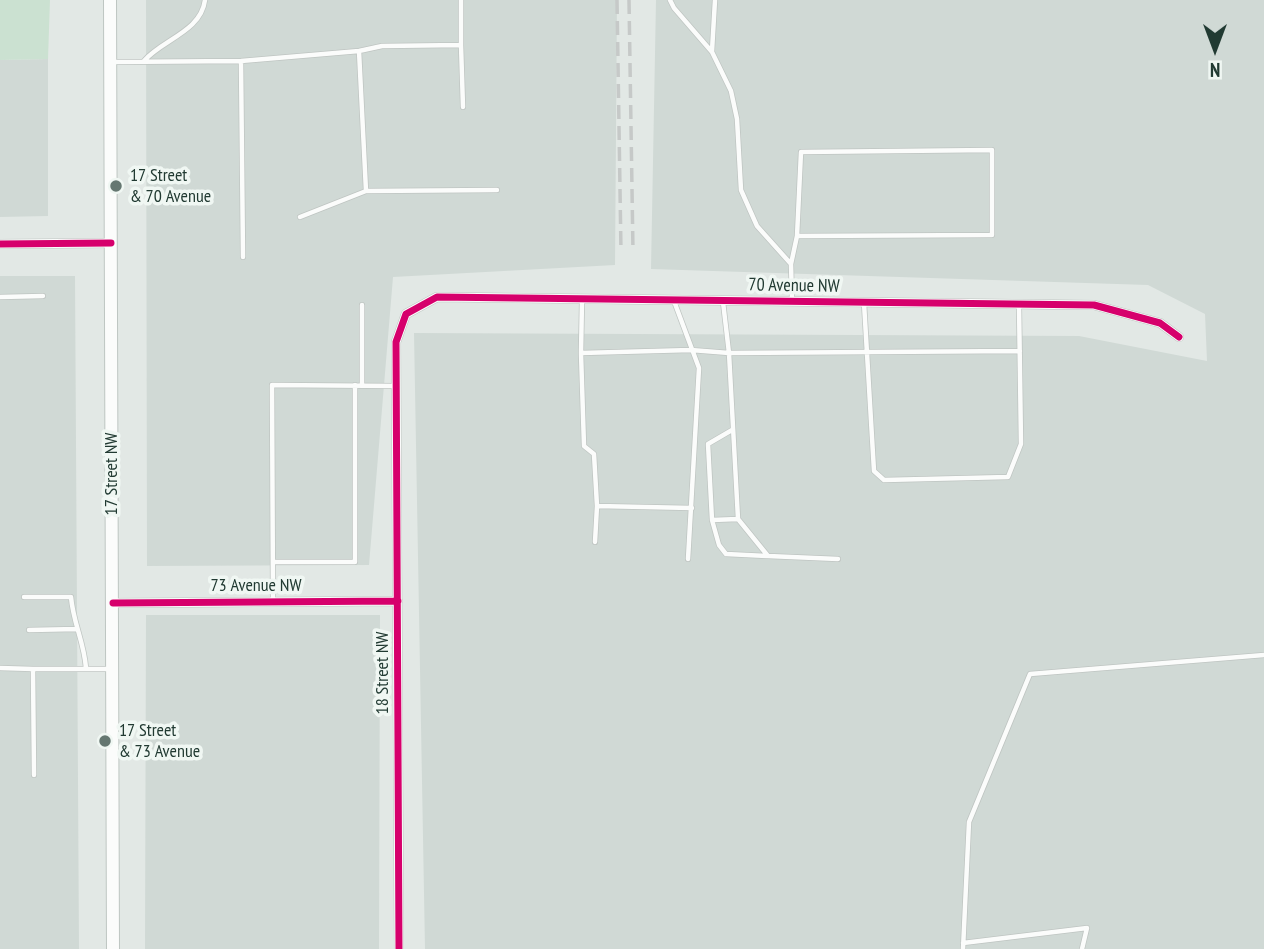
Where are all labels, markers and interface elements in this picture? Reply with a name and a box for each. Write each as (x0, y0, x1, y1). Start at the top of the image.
north arrow (1180, 14, 1250, 84)
text: N (1210, 58, 1220, 82)
place label: 17 Street & 70 Avenue (130, 165, 211, 208)
marker: 17 Street & 70 Avenue (108, 178, 124, 194)
street label: 70 Avenue NW (748, 274, 840, 298)
street label: 17 Street NW (101, 433, 123, 515)
street label: 73 Avenue NW (210, 575, 302, 597)
street label: 18 Street NW (372, 632, 394, 714)
place label: 17 Street & 73 Avenue (119, 720, 200, 762)
marker: 17 Street & 73 Avenue (97, 733, 113, 749)

